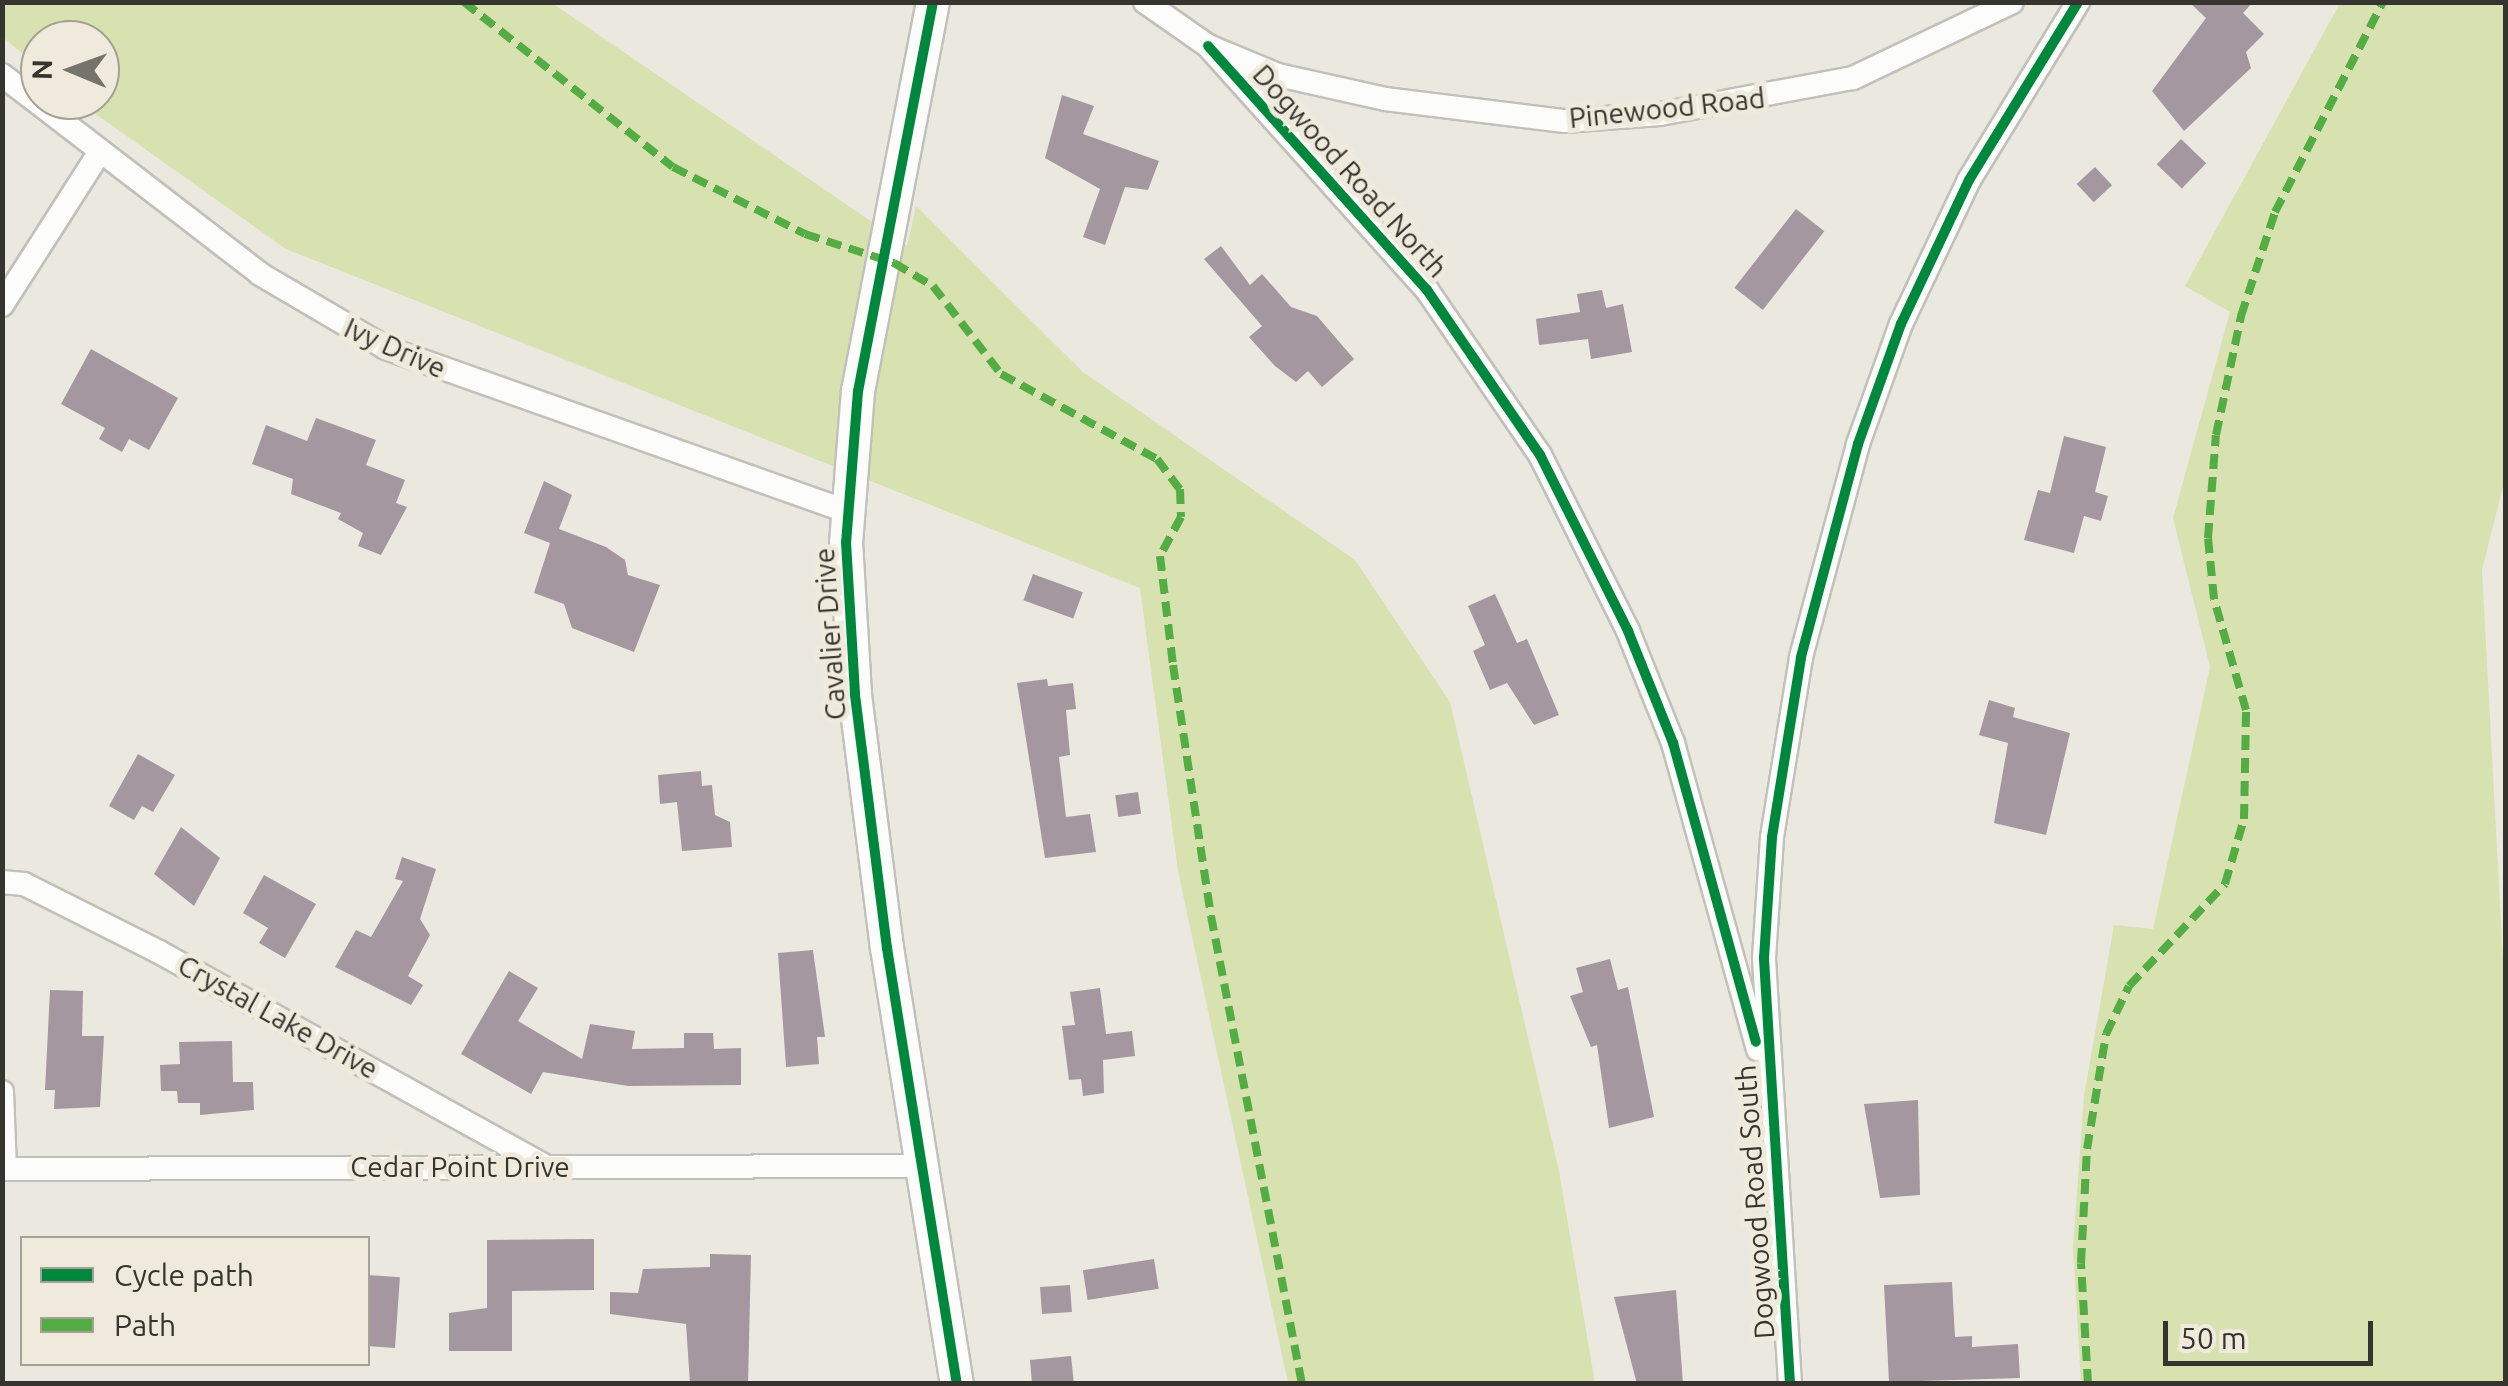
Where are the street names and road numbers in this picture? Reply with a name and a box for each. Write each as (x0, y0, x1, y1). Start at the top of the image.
street label: Dogwood Road North (1246, 58, 1454, 284)
street label: Pinewood Road (1567, 81, 1767, 135)
street label: Ivy Drive (339, 311, 451, 385)
street label: Cavalier Drive (807, 547, 853, 721)
street label: Crystal Lake Drive (172, 948, 384, 1086)
street label: Dogwood Road South (1729, 1064, 1781, 1340)
street label: Cedar Point Drive (350, 1150, 570, 1184)

